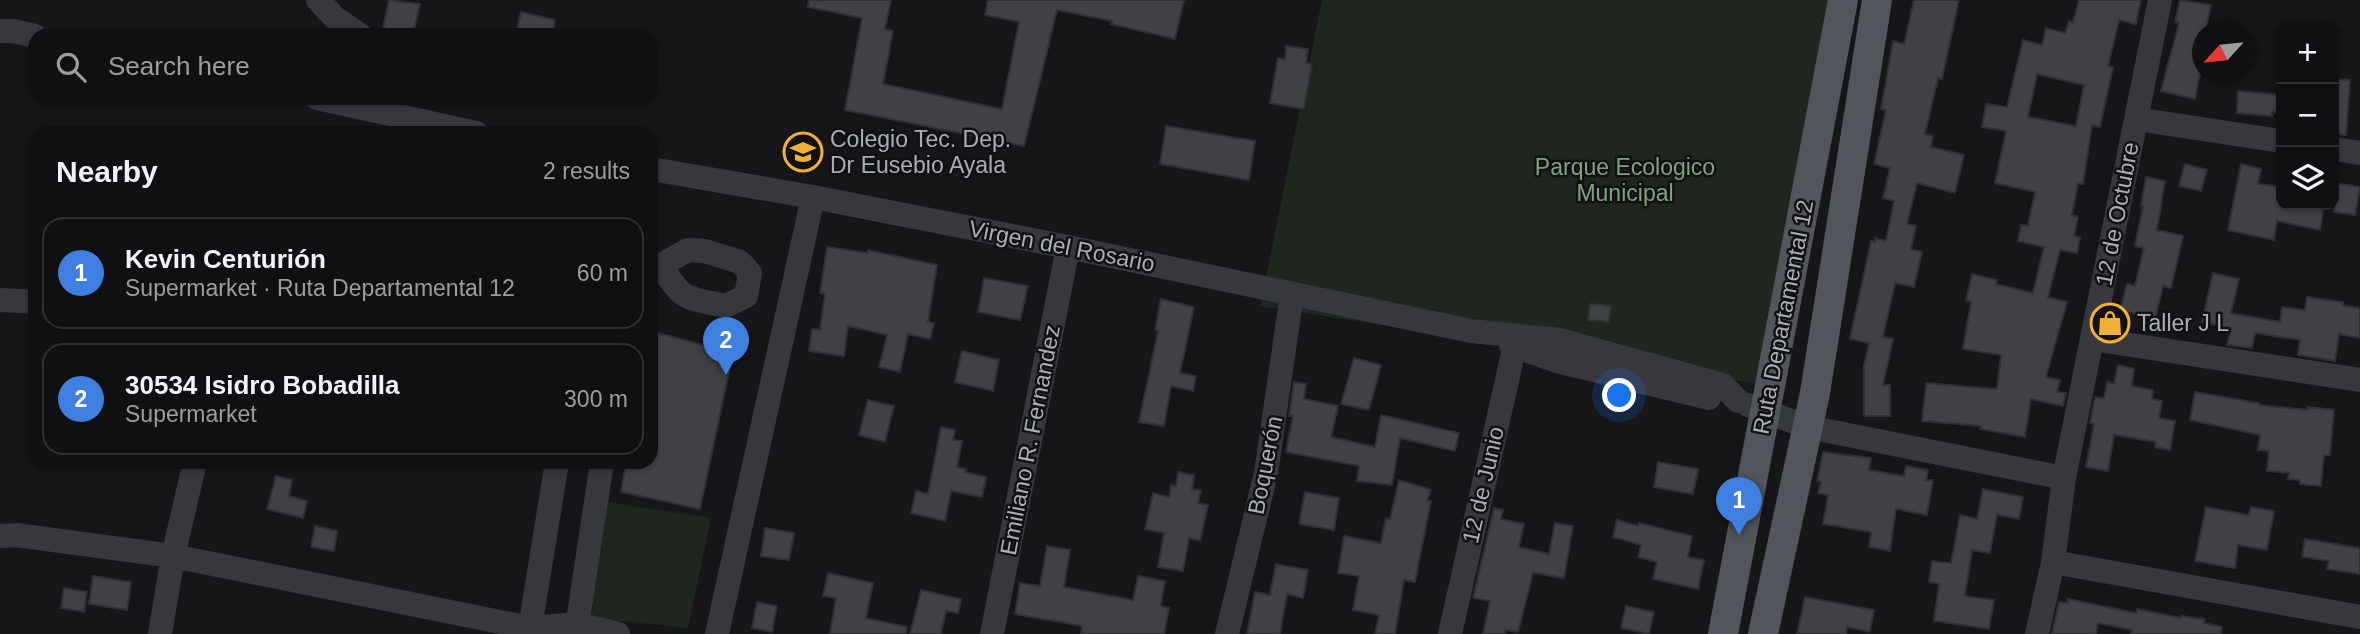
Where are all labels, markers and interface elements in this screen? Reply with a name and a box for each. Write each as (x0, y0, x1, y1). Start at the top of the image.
north arrow (2192, 21, 2255, 84)
map controls (2276, 21, 2339, 210)
button: + (2276, 21, 2339, 84)
search box (28, 28, 658, 105)
icon: search (52, 48, 90, 86)
text: Search here (108, 51, 250, 81)
button: − (2276, 84, 2339, 147)
place label: Colegio Tec. Dep. Dr Eusebio Ayala (830, 126, 1011, 178)
school or university icon: Colegio Tec. Dep. Dr Eusebio Ayala (782, 131, 824, 173)
street label: 12 de Octubre (2090, 140, 2144, 288)
button: layers (2276, 147, 2339, 210)
park label: Parque Ecologico Municipal (1535, 154, 1715, 206)
text: Nearby (56, 155, 158, 188)
text: 2 results (543, 158, 630, 184)
street label: Ruta Departamental 12 (1748, 198, 1818, 436)
street label: Virgen del Rosario (967, 215, 1157, 277)
text: Kevin Centurión (125, 244, 326, 274)
text: 1 (75, 260, 87, 286)
text: 60 m (577, 260, 628, 286)
text: Supermarket · Ruta Departamental 12 (125, 275, 515, 301)
shop icon: Taller J L (2089, 302, 2131, 344)
place label: Taller J L (2137, 310, 2229, 336)
pin: 2 (703, 317, 749, 375)
street label: Emiliano R. Fernandez (995, 323, 1065, 557)
text: 30534 Isidro Bobadilla (125, 370, 400, 400)
your location (1602, 378, 1636, 412)
text: 2 (75, 386, 87, 412)
text: 300 m (564, 386, 628, 412)
text: Supermarket (125, 401, 257, 427)
street label: Boquerón (1243, 414, 1287, 516)
street label: 12 de Junio (1457, 424, 1509, 546)
pin: 1 (1716, 477, 1762, 535)

